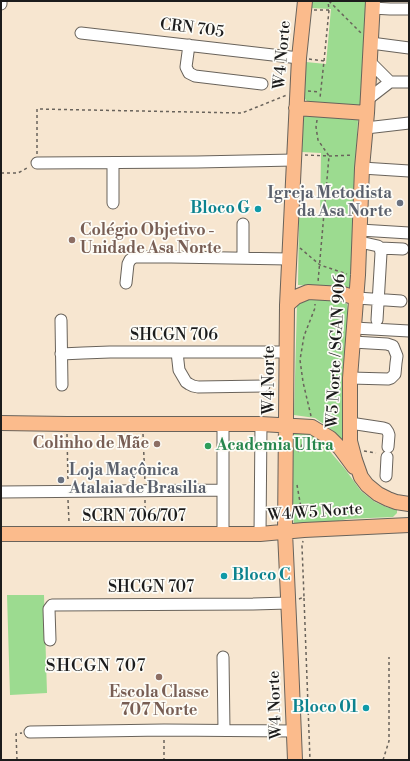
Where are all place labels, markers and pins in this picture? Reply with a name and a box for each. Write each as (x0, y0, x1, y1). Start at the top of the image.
place label: Igreja Metodista da Asa Norte (268, 184, 392, 222)
marker: Igreja Metodista da Asa Norte (395, 198, 405, 208)
place label: Bloco G (190, 199, 250, 219)
marker: Bloco G (253, 204, 263, 214)
place label: Colégio Objetivo - Unidade Asa Norte (80, 221, 221, 259)
marker: Colégio Objetivo - Unidade Asa Norte (67, 235, 77, 245)
place label: Colinho de Mãe (33, 434, 149, 454)
place label: Academia Ultra (216, 436, 334, 456)
marker: Colinho de Mãe (152, 439, 162, 449)
marker: Academia Ultra (203, 441, 213, 451)
place label: Loja Maçônica Atalaia de Brasilia (69, 461, 206, 499)
marker: Loja Maçônica Atalaia de Brasilia (56, 475, 66, 485)
place label: Bloco C (232, 566, 290, 586)
marker: Bloco C (219, 571, 229, 581)
marker: Escola Classe 707 Norte (154, 672, 164, 682)
place label: Escola Classe 707 Norte (109, 683, 209, 721)
place label: Bloco 01 (292, 698, 358, 718)
marker: Bloco 01 (361, 703, 371, 713)

